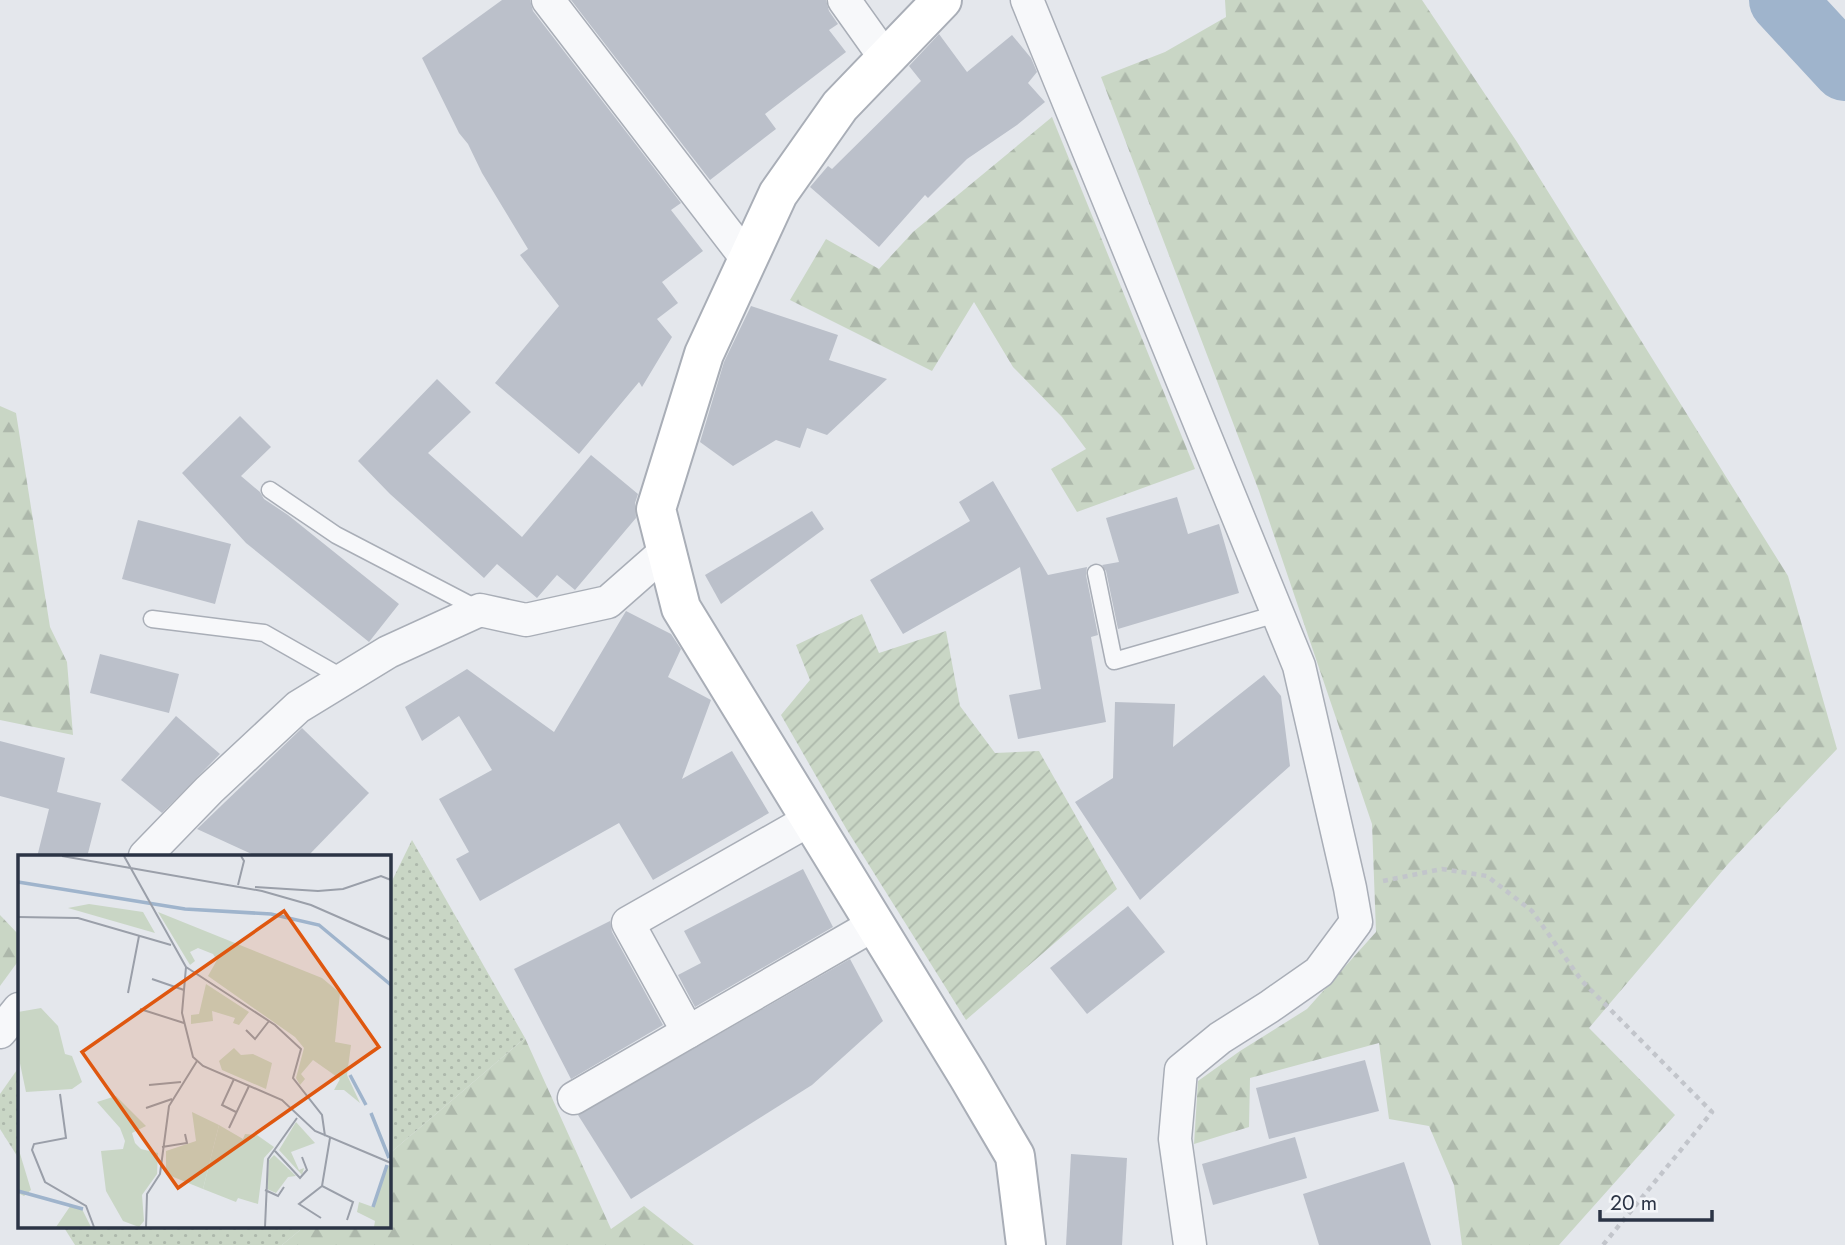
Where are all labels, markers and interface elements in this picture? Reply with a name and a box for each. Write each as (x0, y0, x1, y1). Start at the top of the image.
inset map (18, 855, 390, 1228)
scale bar (1600, 1178, 1712, 1222)
text: 20 m (1610, 1188, 1657, 1218)

